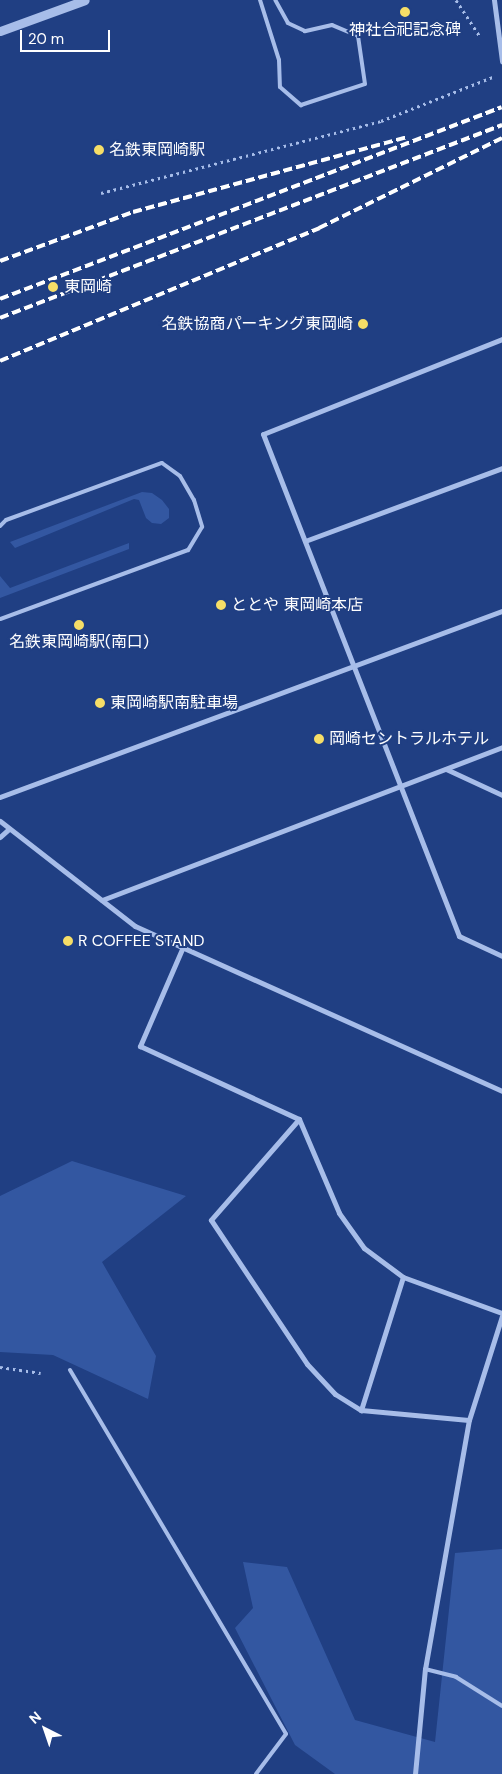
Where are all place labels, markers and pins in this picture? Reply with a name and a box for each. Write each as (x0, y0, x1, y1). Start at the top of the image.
marker: 神社合祀記念碑 (399, 6, 411, 18)
place label: 神社合祀記念碑 (349, 20, 461, 40)
place label: 名鉄東岡崎駅 (109, 140, 205, 160)
marker: 名鉄東岡崎駅 (93, 144, 105, 156)
place label: 東岡崎 (64, 277, 112, 297)
marker: 東岡崎 (46, 280, 60, 294)
place label: 名鉄協商パーキング東岡崎 (161, 314, 353, 334)
marker: 名鉄協商パーキング東岡崎 (357, 318, 369, 330)
place label: ととや 東岡崎本店 (231, 595, 363, 615)
marker: ととや 東岡崎本店 (215, 599, 227, 611)
marker: 名鉄東岡崎駅(南口) (73, 619, 85, 631)
place label: 名鉄東岡崎駅(南口) (9, 632, 149, 652)
place label: 東岡崎駅南駐車場 (110, 693, 238, 713)
marker: 東岡崎駅南駐車場 (94, 697, 106, 709)
place label: 岡崎セントラルホテル (329, 729, 489, 749)
marker: 岡崎セントラルホテル (313, 733, 325, 745)
place label: R COFFEE STAND (78, 931, 204, 951)
marker: R COFFEE STAND (62, 935, 74, 947)

